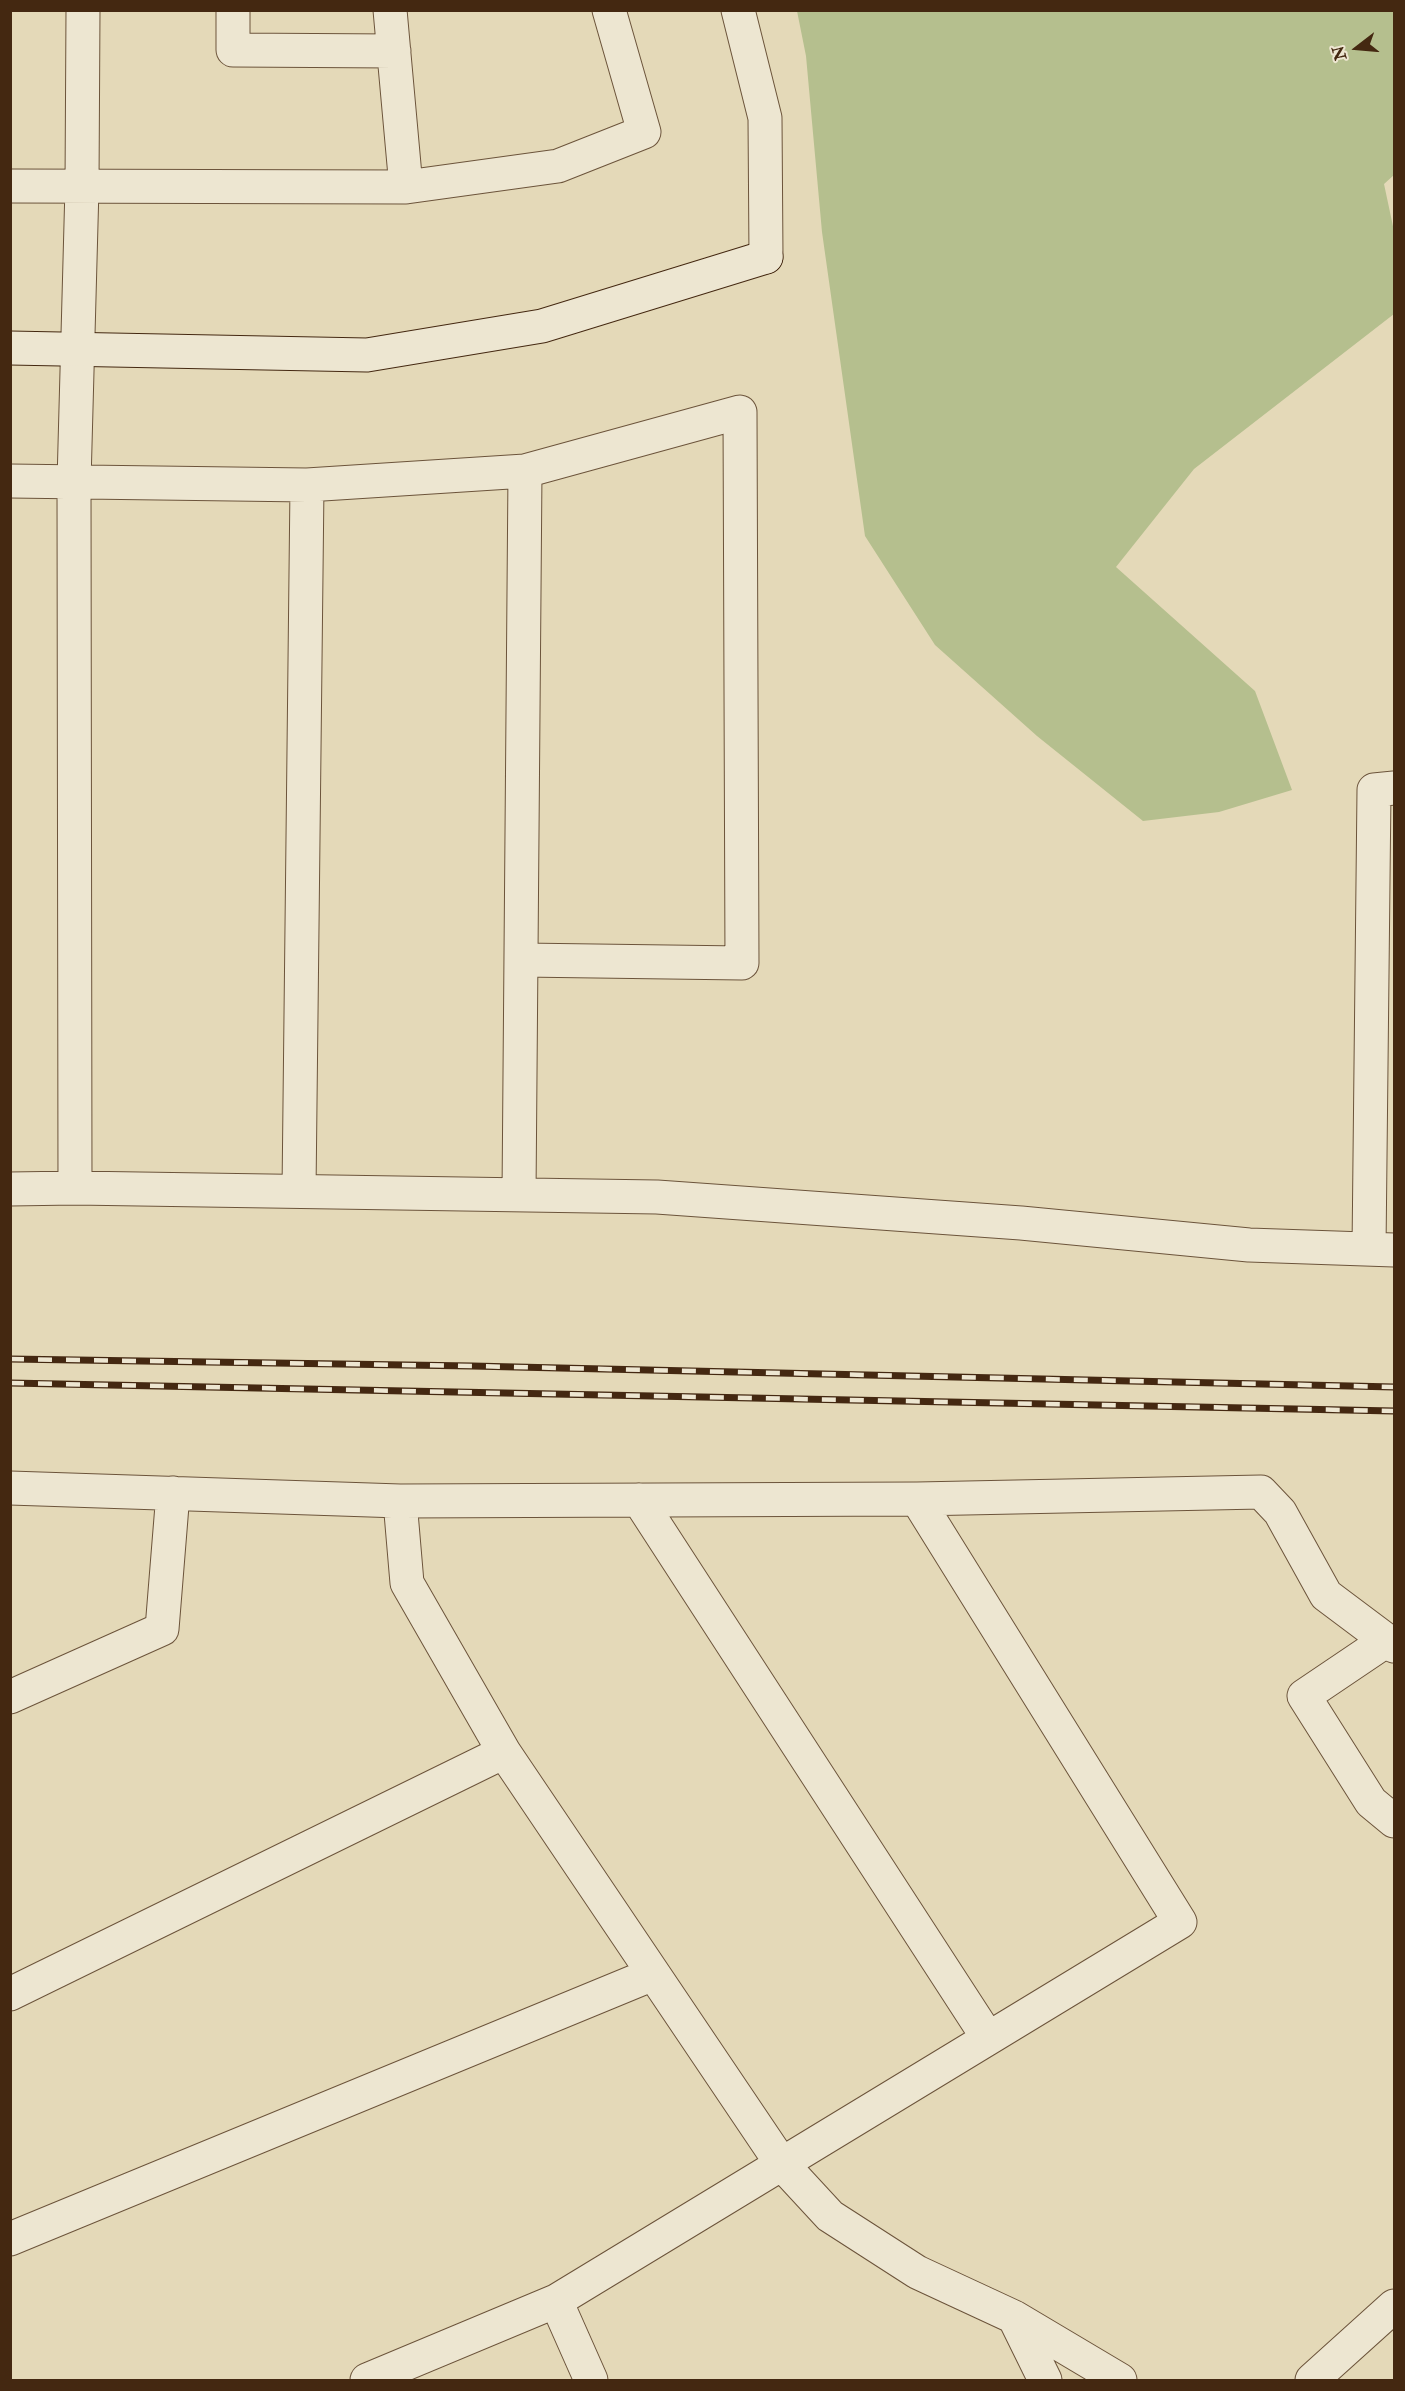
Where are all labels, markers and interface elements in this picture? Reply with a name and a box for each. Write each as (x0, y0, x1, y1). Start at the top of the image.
north arrow (1327, 18, 1387, 78)
text: N (1328, 43, 1351, 63)

